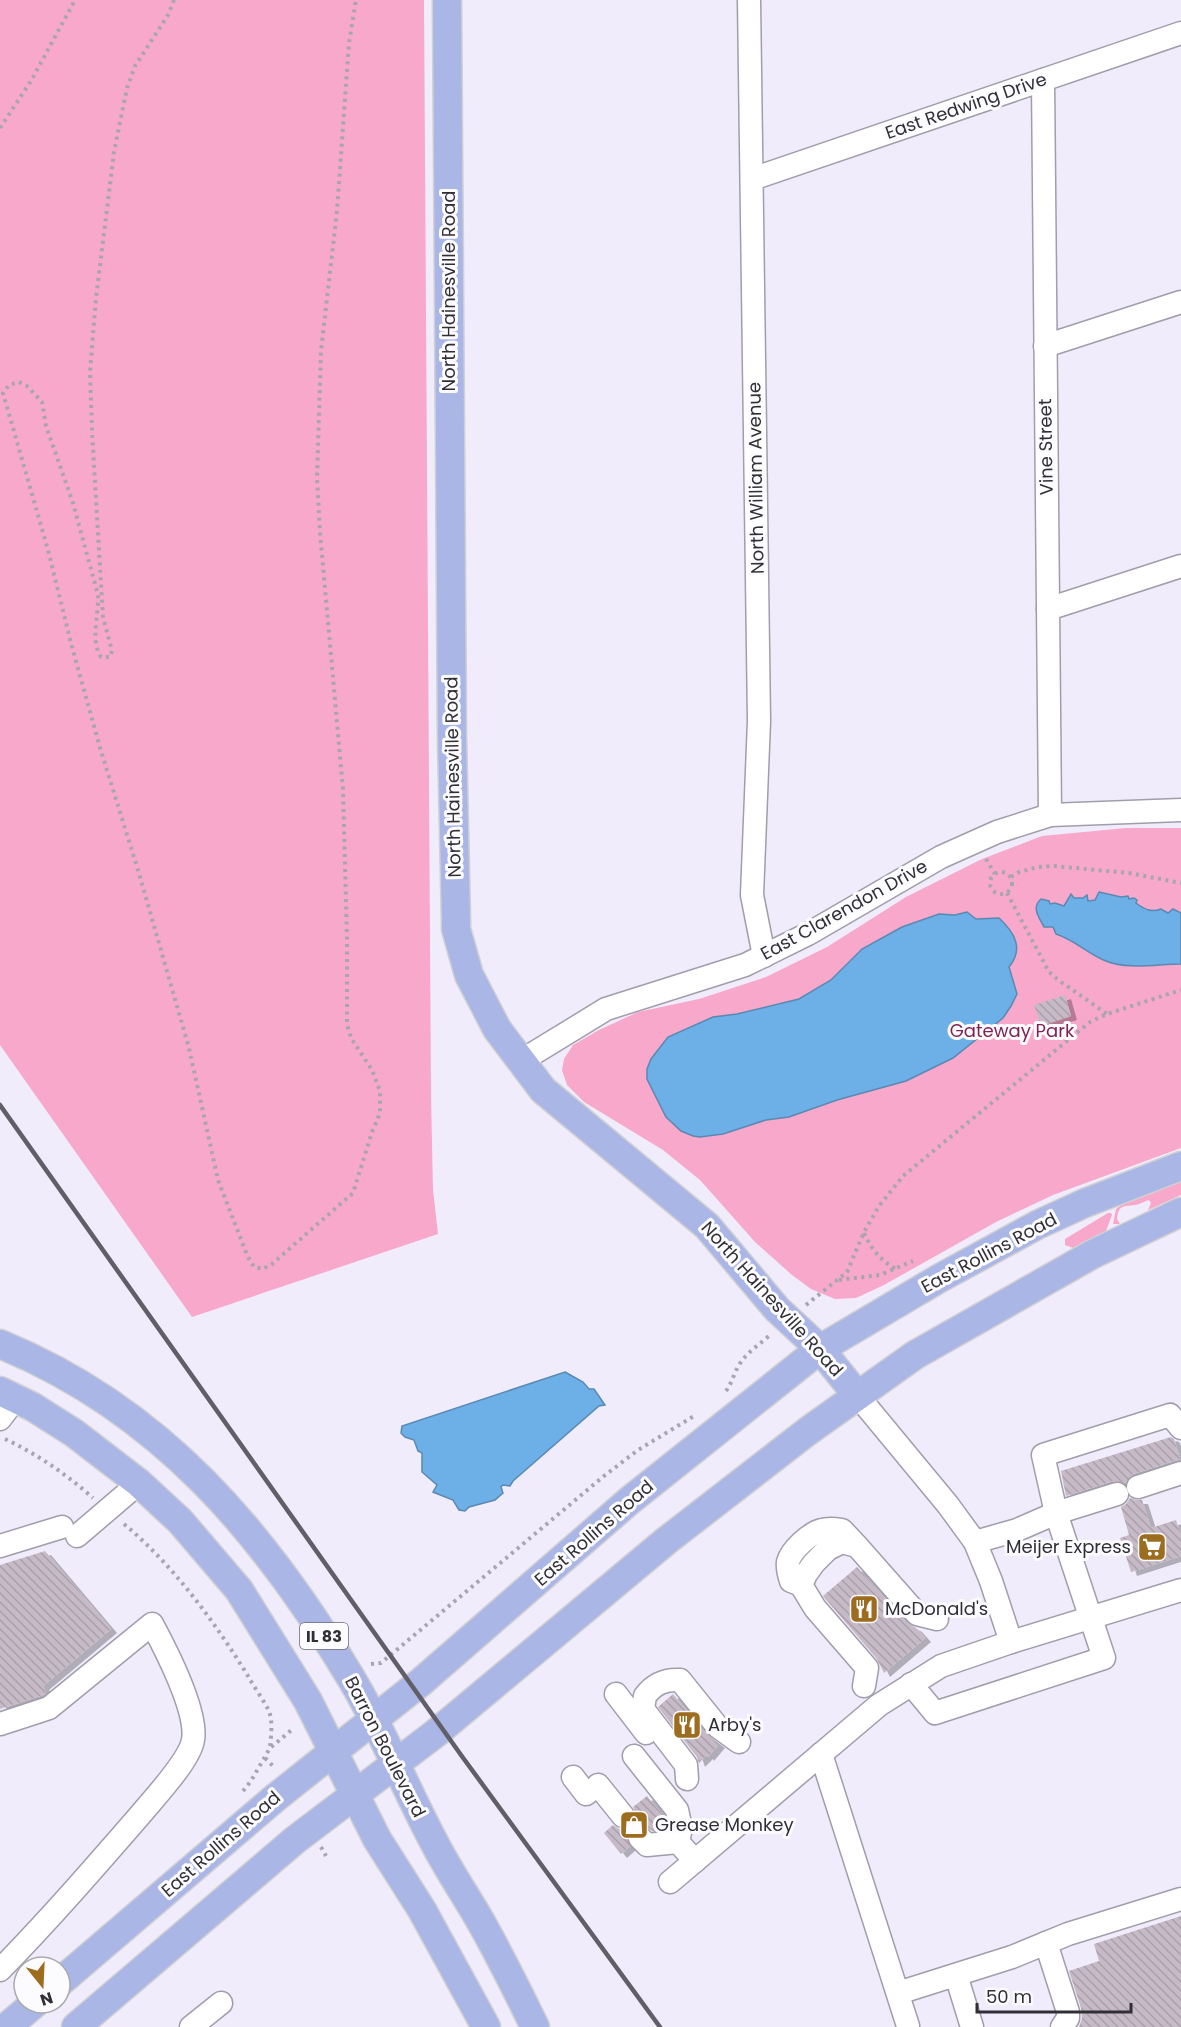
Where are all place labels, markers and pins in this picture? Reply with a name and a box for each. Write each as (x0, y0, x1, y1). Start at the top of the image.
supermarket icon: Meijer Express (1136, 1531, 1168, 1563)
place label: Meijer Express (1006, 1534, 1131, 1559)
restaurant icon: McDonald's (848, 1593, 880, 1625)
place label: McDonald's (885, 1596, 988, 1621)
restaurant icon: Arby's (671, 1709, 703, 1741)
place label: Arby's (708, 1712, 761, 1737)
shop icon: Grease Monkey (618, 1809, 650, 1841)
place label: Grease Monkey (655, 1812, 794, 1837)

